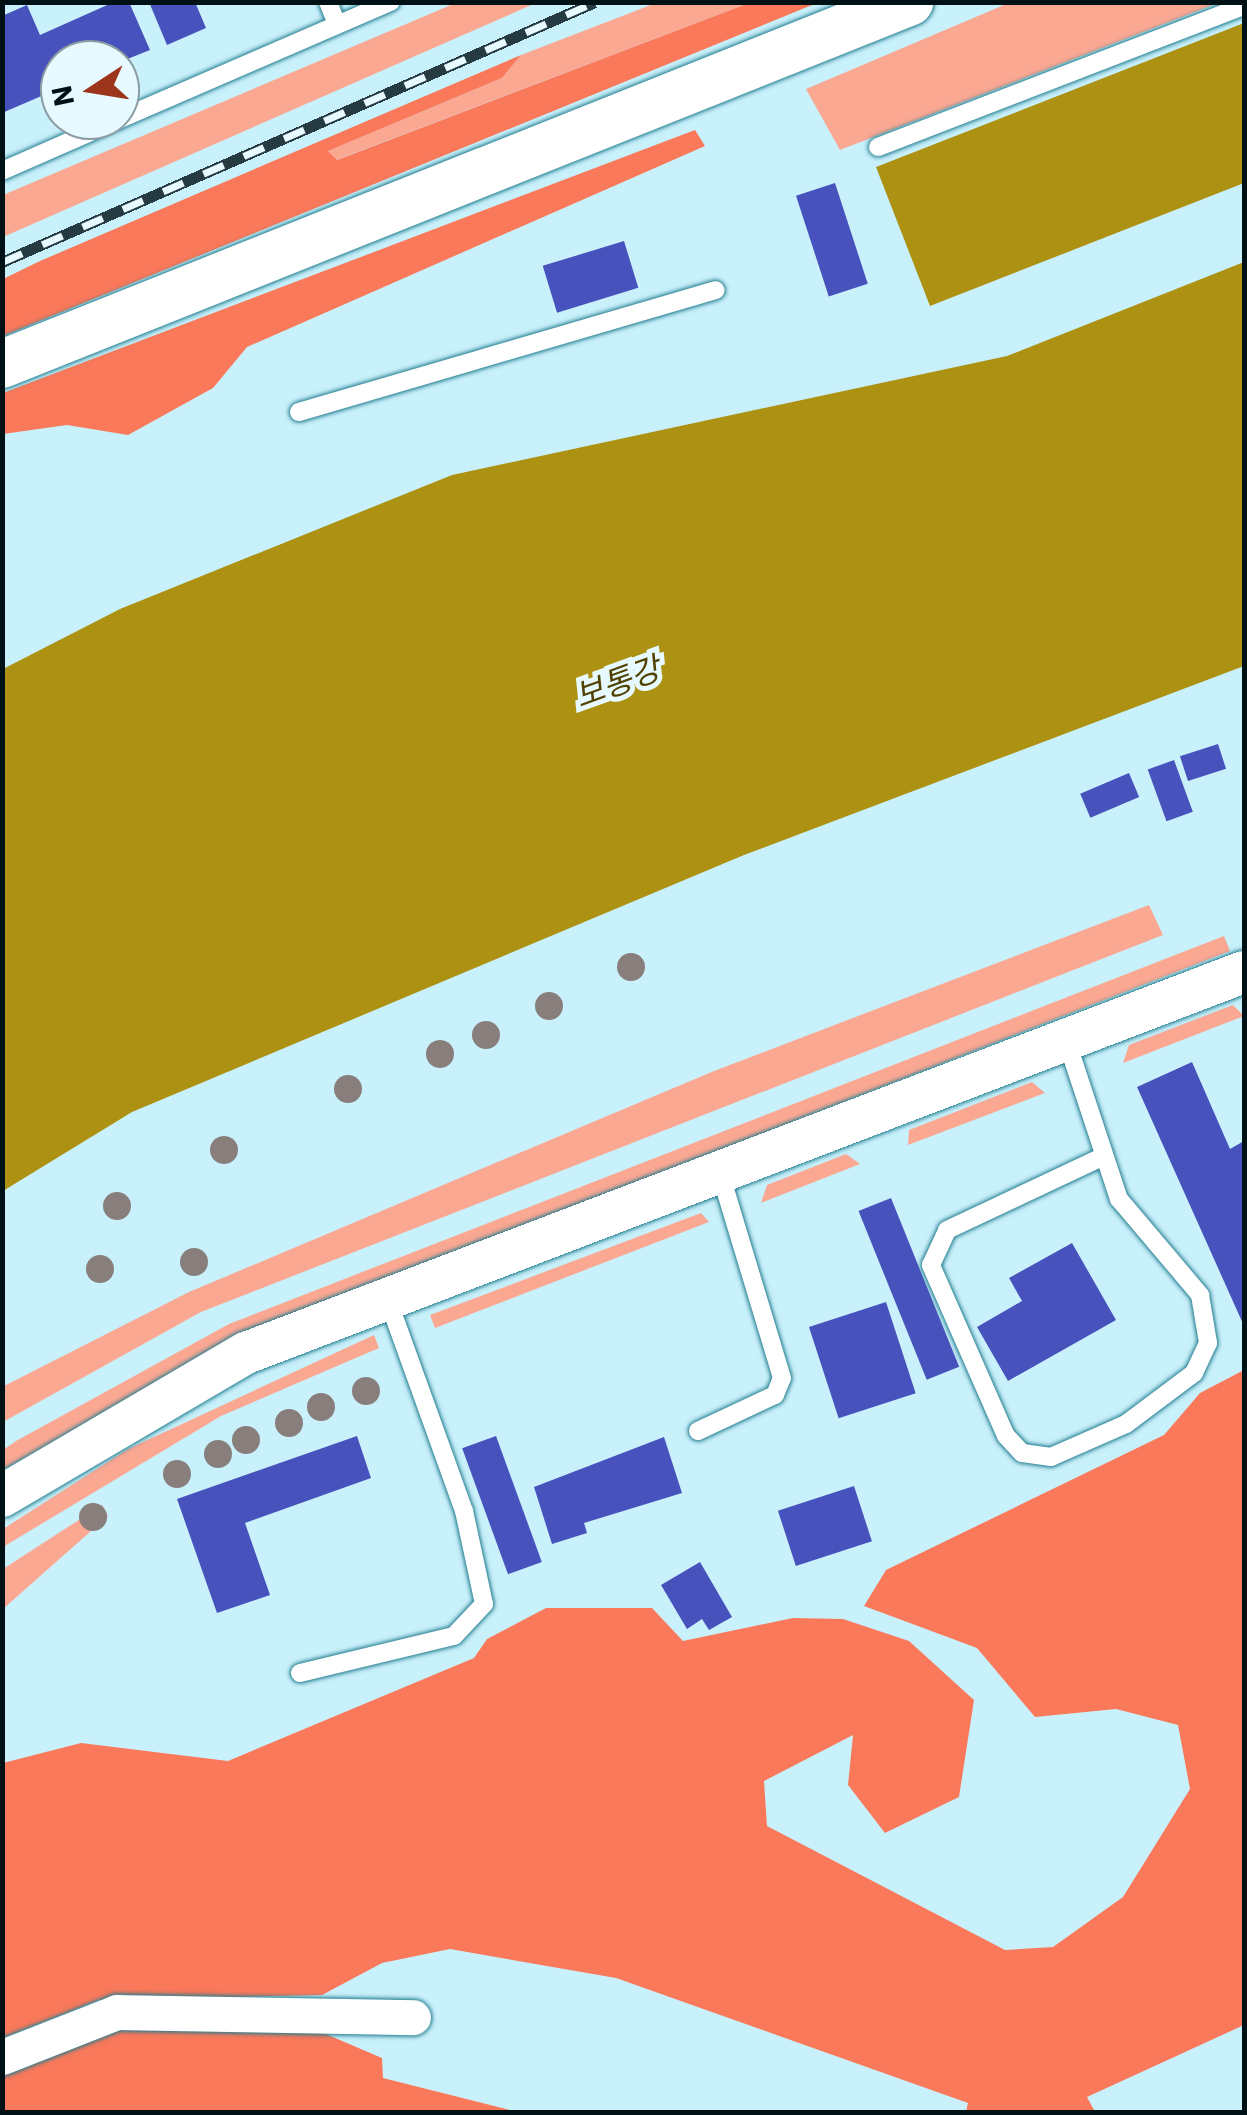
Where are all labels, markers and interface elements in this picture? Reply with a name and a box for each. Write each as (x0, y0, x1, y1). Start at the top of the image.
north arrow (40, 40, 140, 140)
text: N (42, 82, 82, 110)
water label: 보통강 (569, 649, 665, 715)

